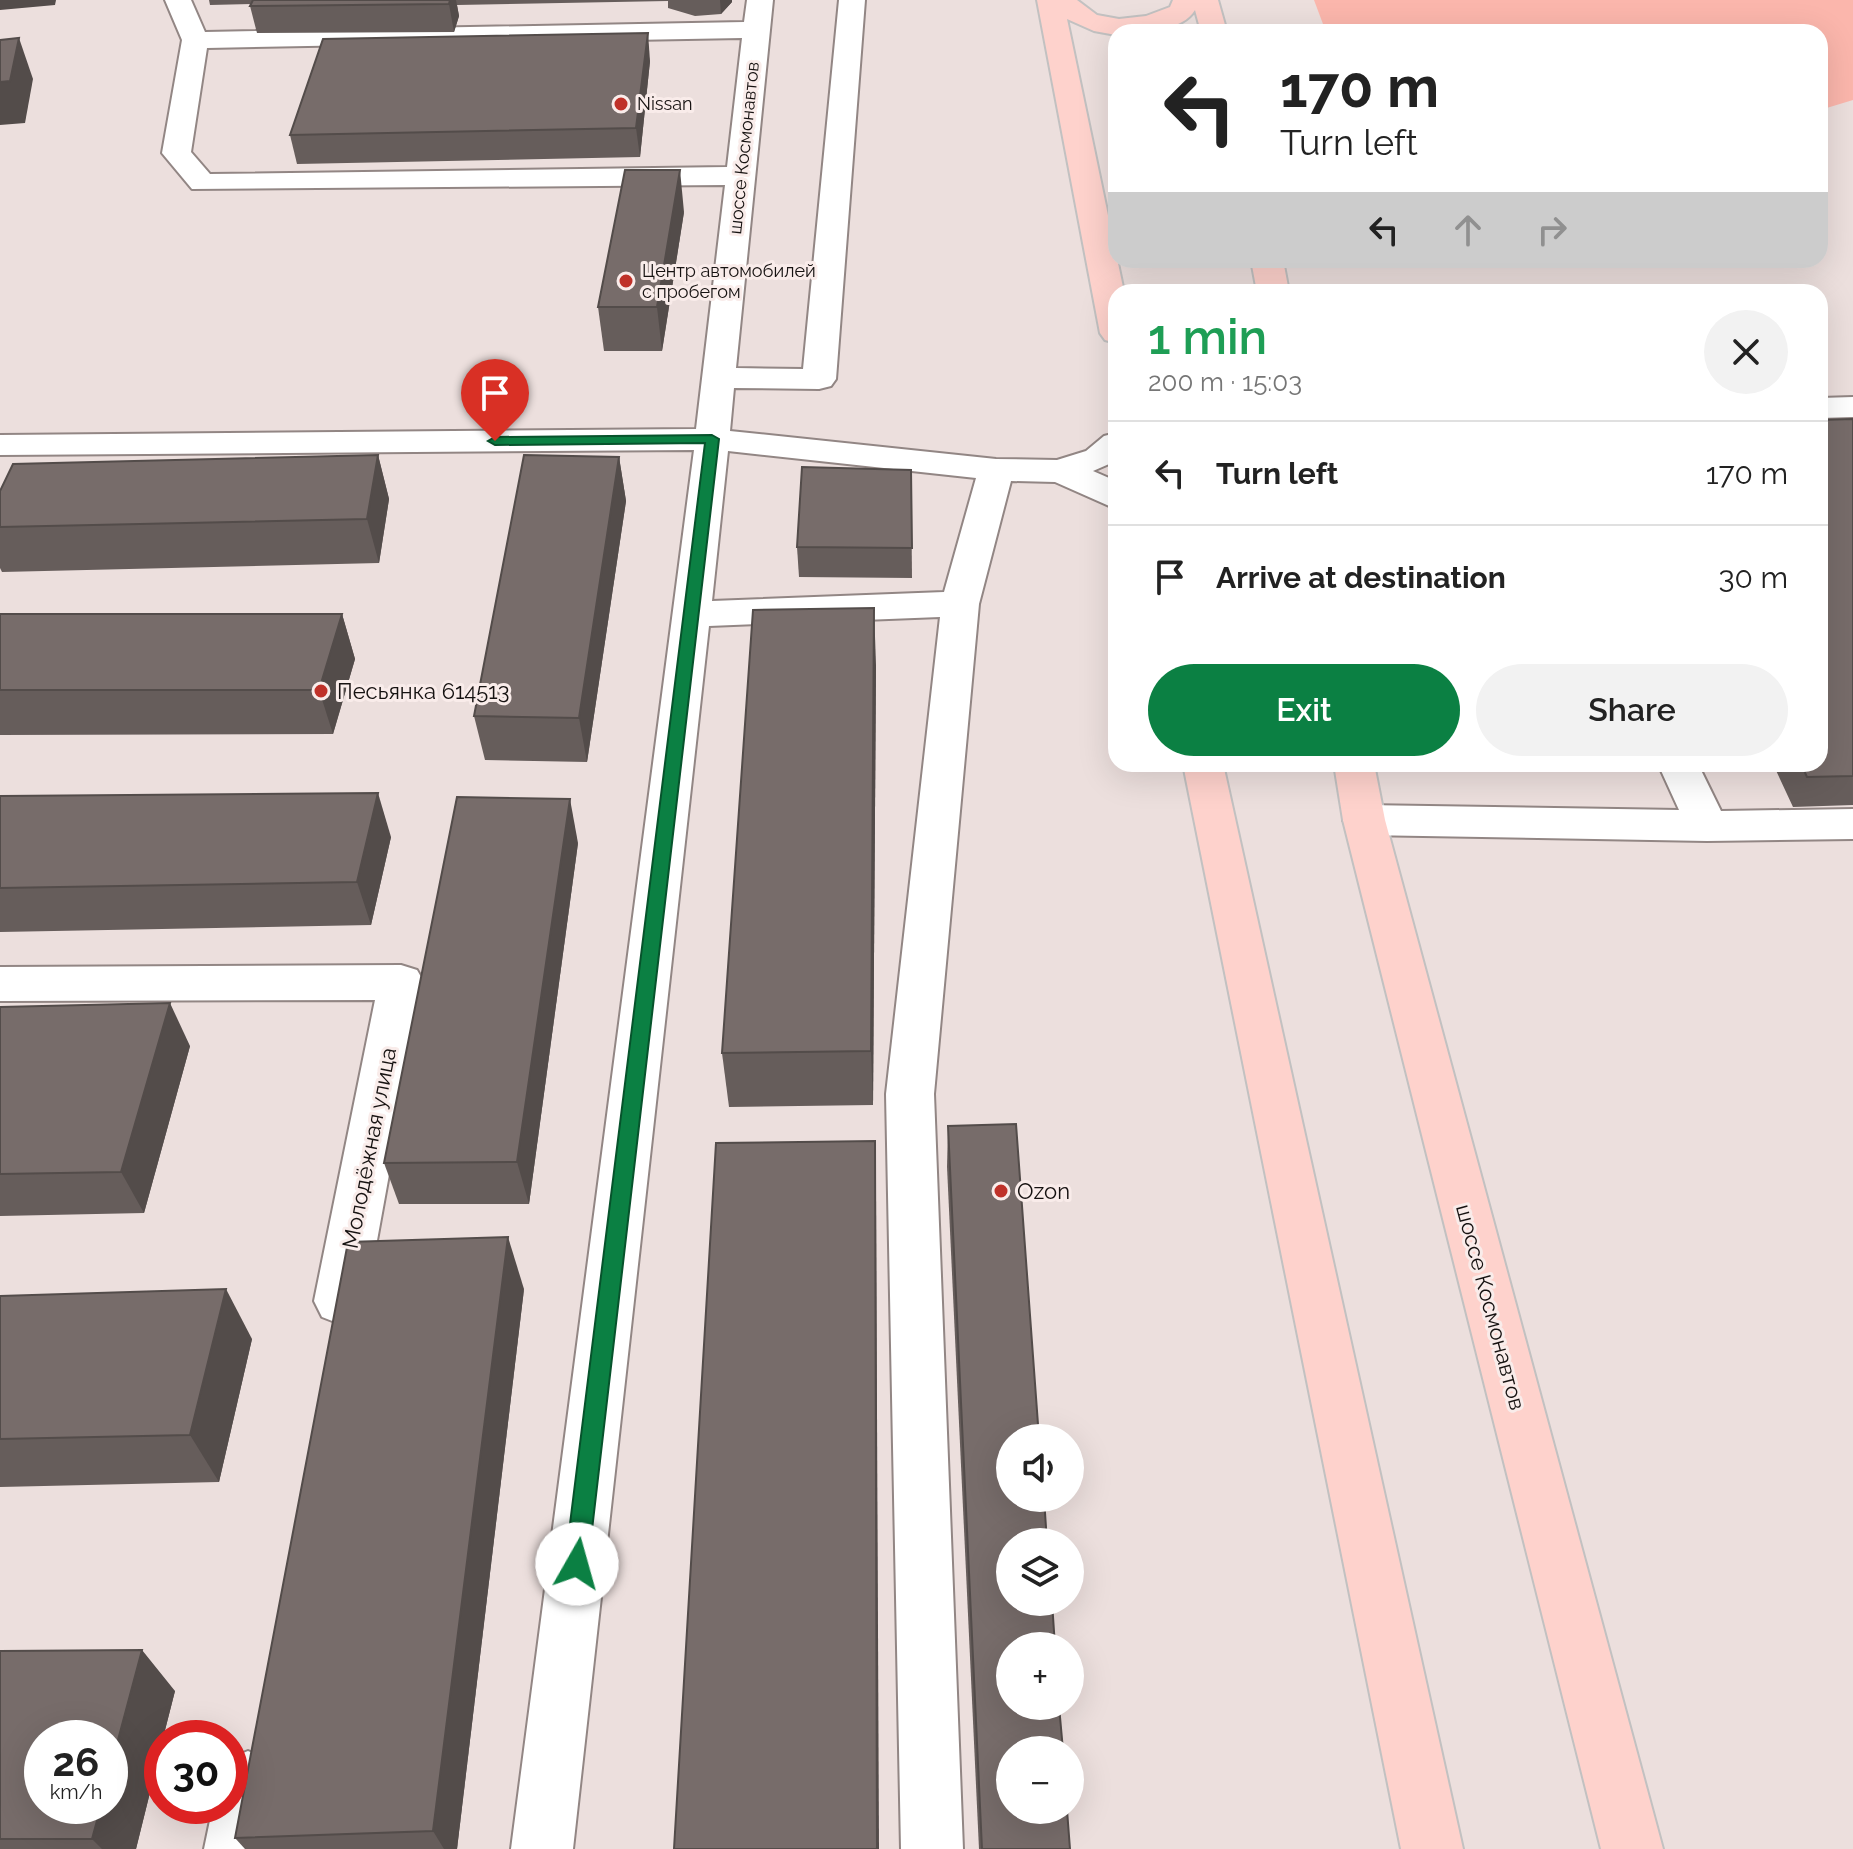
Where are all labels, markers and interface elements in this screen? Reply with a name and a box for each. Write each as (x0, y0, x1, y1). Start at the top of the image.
text: 170 m (1280, 54, 1439, 120)
icon: left (1148, 56, 1252, 160)
street label: шоссе Космонавтов (724, 61, 763, 235)
place label: Nissan (637, 93, 693, 114)
marker: Nissan (612, 95, 630, 113)
text: Turn left (1280, 121, 1418, 163)
icon: left (1362, 208, 1406, 252)
icon: ahead (1446, 208, 1490, 252)
icon: right (1530, 208, 1574, 252)
place label: Центр автомобилей с пробегом (642, 260, 816, 302)
marker: Центр автомобилей с пробегом (617, 272, 635, 290)
text: 1 min (1148, 309, 1267, 365)
button: close (1704, 310, 1788, 394)
pin (461, 359, 529, 441)
text: 200 m · 15:03 (1148, 367, 1302, 397)
icon: arrive (473, 371, 517, 415)
icon: left (1148, 451, 1192, 495)
text: Turn left (1216, 456, 1338, 491)
text: 170 m (1706, 456, 1788, 491)
icon: arrive (1148, 555, 1192, 599)
text: Arrive at destination (1216, 560, 1506, 595)
text: 30 m (1718, 560, 1788, 595)
button: Exit (1148, 664, 1460, 756)
button: Share (1476, 664, 1788, 756)
place label: Песьянка 614513 (337, 678, 510, 704)
marker: Песьянка 614513 (312, 682, 330, 700)
street label: Молодёжная улица (337, 1045, 401, 1251)
place label: Ozon (1017, 1178, 1070, 1204)
marker: Ozon (992, 1182, 1010, 1200)
street label: шоссе Космонавтов (1451, 1201, 1531, 1413)
map controls (996, 1424, 1084, 1824)
button: sound (996, 1424, 1084, 1512)
position arrow (535, 1522, 619, 1606)
button: layers (996, 1528, 1084, 1616)
button: + (996, 1632, 1084, 1720)
speed limit sign: 30 (144, 1720, 248, 1824)
button: − (996, 1736, 1084, 1824)
text: 26 (53, 1738, 99, 1785)
text: km/h (50, 1780, 102, 1804)

